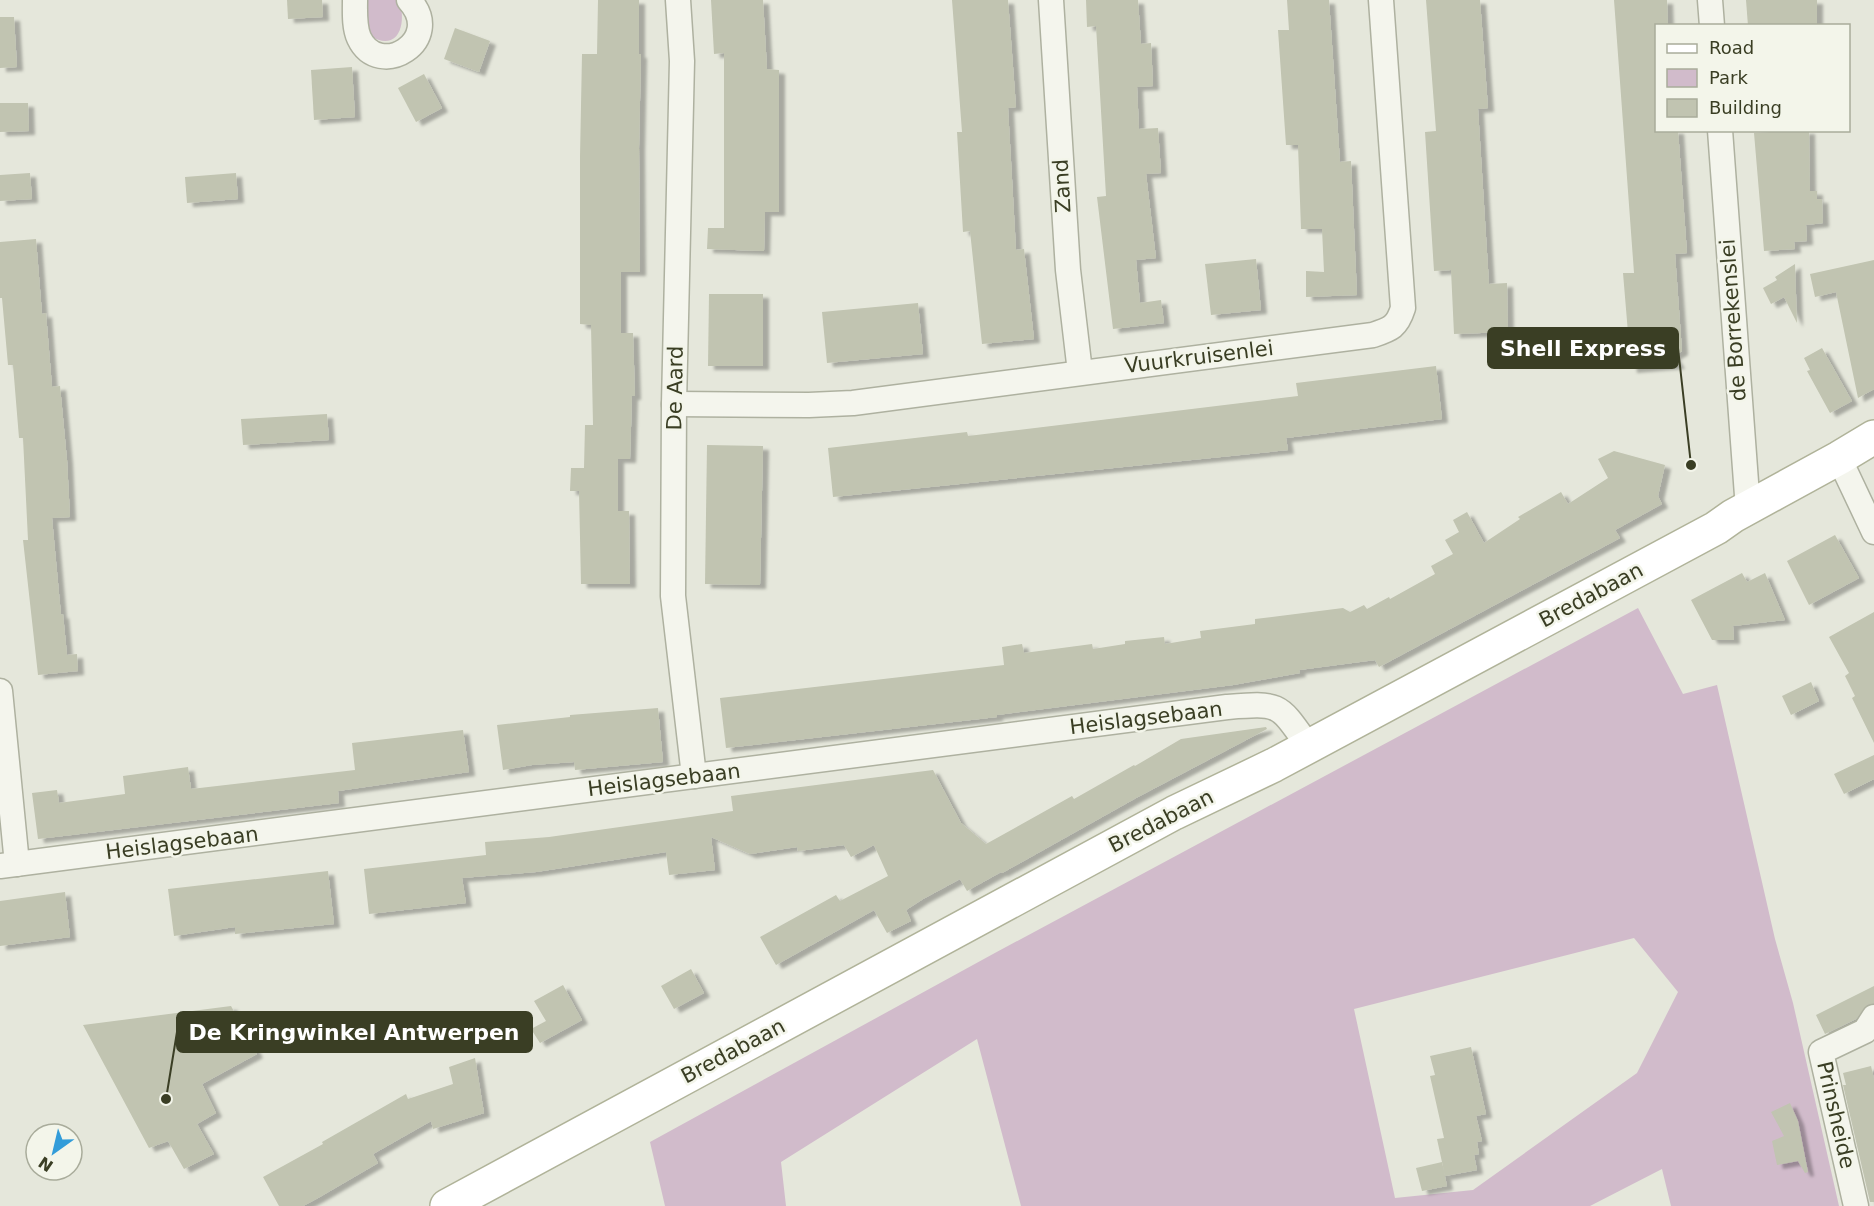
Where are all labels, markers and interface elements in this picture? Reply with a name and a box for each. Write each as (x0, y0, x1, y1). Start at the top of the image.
legend (1655, 24, 1850, 132)
text: Road (1709, 37, 1754, 58)
text: Park (1709, 67, 1748, 88)
text: Building (1709, 97, 1782, 118)
street label: Zand (1049, 158, 1075, 214)
street label: de Borrekenslei (1715, 238, 1751, 402)
callout: Shell Express (1488, 328, 1678, 368)
street label: Vuurkruisenlei (1123, 336, 1275, 378)
text: Shell Express (1500, 336, 1666, 361)
street label: De Aard (662, 345, 688, 431)
street label: Bredabaan (1535, 558, 1647, 632)
street label: Heislagsebaan (1068, 697, 1224, 739)
street label: Heislagsebaan (586, 759, 742, 801)
street label: Bredabaan (1105, 784, 1217, 858)
street label: Heislagsebaan (104, 822, 260, 864)
callout: De Kringwinkel Antwerpen (177, 1012, 532, 1052)
street label: Bredabaan (677, 1014, 789, 1088)
text: De Kringwinkel Antwerpen (188, 1020, 520, 1045)
street label: Prinsheide (1812, 1059, 1860, 1171)
north arrow (24, 1122, 84, 1182)
text: N (35, 1152, 57, 1176)

